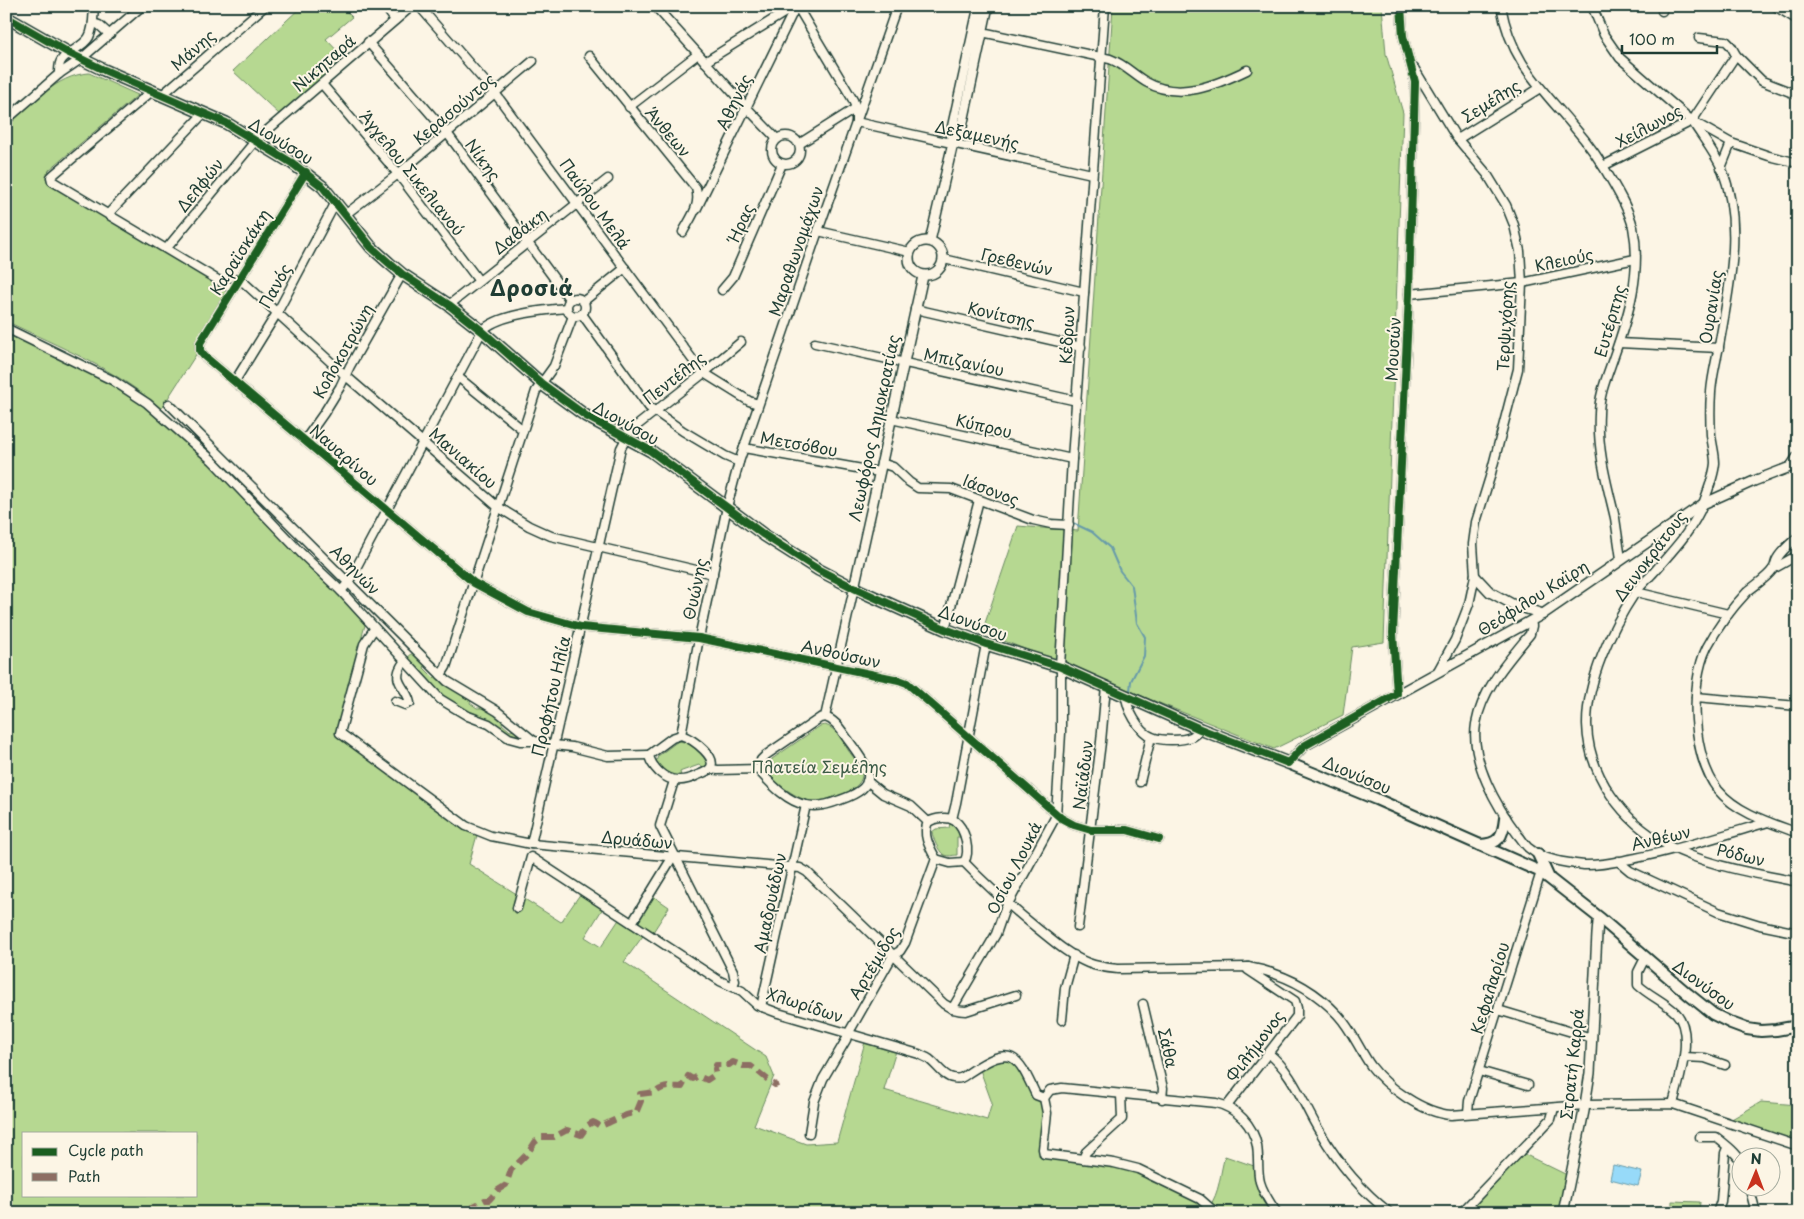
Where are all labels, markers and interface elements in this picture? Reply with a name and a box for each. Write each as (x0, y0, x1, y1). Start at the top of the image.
scale bar (1622, 22, 1716, 54)
street label: Μάνης (165, 23, 220, 76)
text: 100 m (1629, 27, 1675, 50)
street label: Νικηταρά (287, 28, 360, 96)
street label: Κερασούντος (407, 67, 500, 150)
street label: Αθηνάς (709, 69, 757, 134)
street label: Σεμέλης (1456, 73, 1525, 128)
street label: Χείλωνος (1611, 98, 1686, 153)
street label: Άνθεων (640, 101, 697, 162)
street label: Άγγελου Σικελιανού (355, 105, 471, 240)
street label: Διονύσου (245, 111, 319, 169)
street label: Δεξαμενής (933, 113, 1022, 155)
street label: Νίκης (460, 133, 507, 186)
street label: Δελφών (170, 152, 228, 217)
street label: Παύλου Μελά (555, 153, 637, 254)
street label: Μαραθωνομάχων (761, 182, 829, 319)
street label: Ήρας (720, 199, 759, 249)
street label: Δαβάκη (487, 201, 552, 259)
street label: Καραϊσκάκη (203, 204, 275, 299)
street label: Γρεβενών (979, 241, 1056, 281)
street label: Κλειούς (1532, 241, 1595, 277)
street label: Πανός (252, 259, 296, 312)
street label: Ουρανίας (1692, 268, 1728, 346)
district label: Δροσιά (490, 271, 574, 303)
street label: Τερψιχόρης (1490, 280, 1518, 372)
street label: Ευτέρπης (1587, 281, 1631, 360)
street label: Κονίτσης (965, 295, 1037, 333)
street label: Κολοκοτρώνη (306, 299, 378, 402)
street label: Κέδρων (1052, 305, 1080, 365)
street label: Μουσών (1378, 316, 1406, 382)
street label: Λεωφόρος Δημοκρατίας (842, 332, 905, 523)
street label: Μπιζανίου (922, 341, 1007, 381)
street label: Πεντέλης (637, 345, 710, 409)
street label: Διονύσου (589, 394, 664, 450)
street label: Κύπρου (954, 407, 1015, 443)
street label: Ναυαρίνου (305, 418, 384, 491)
street label: Μανιακίου (424, 421, 503, 494)
street label: Μετσόβου (758, 424, 840, 462)
street label: Ιάσονος (960, 467, 1023, 511)
street label: Δεινοκράτους (1607, 505, 1691, 606)
street label: Αθηνών (325, 539, 386, 600)
street label: Θεόφιλου Καϊρη (1472, 553, 1593, 641)
street label: Θυώνης (676, 556, 712, 622)
street label: Διονύσου (935, 598, 1011, 646)
street label: Προφήτου Ηλία (525, 633, 576, 758)
street label: Ανθούσων (799, 633, 883, 673)
street label: Ναϊάδων (1066, 739, 1098, 811)
street label: Διονύσου (1319, 749, 1395, 799)
park label: Πλατεία Σεμέλης (751, 754, 887, 778)
street label: Οσίου Λουκά (979, 817, 1047, 918)
street label: Ανθέων (1628, 818, 1693, 856)
street label: Δρυάδων (600, 824, 674, 854)
street label: Ρόδων (1715, 836, 1768, 872)
street label: Αμαδρυάδων (747, 850, 791, 955)
street label: Αρτέμιδος (842, 921, 904, 1004)
street label: Κεφαλαρίου (1464, 939, 1514, 1037)
street label: Διονύσου (1668, 953, 1741, 1015)
street label: Χλωρίδων (764, 980, 847, 1028)
street label: Φιλήμονος (1219, 1004, 1289, 1086)
street label: Στρατή Καρρά (1553, 1007, 1589, 1120)
street label: Σάθα (1153, 1026, 1185, 1070)
legend (22, 1132, 198, 1196)
text: Cycle path (68, 1138, 144, 1161)
north arrow (1732, 1146, 1782, 1196)
text: N (1751, 1148, 1762, 1169)
text: Path (68, 1164, 100, 1187)

